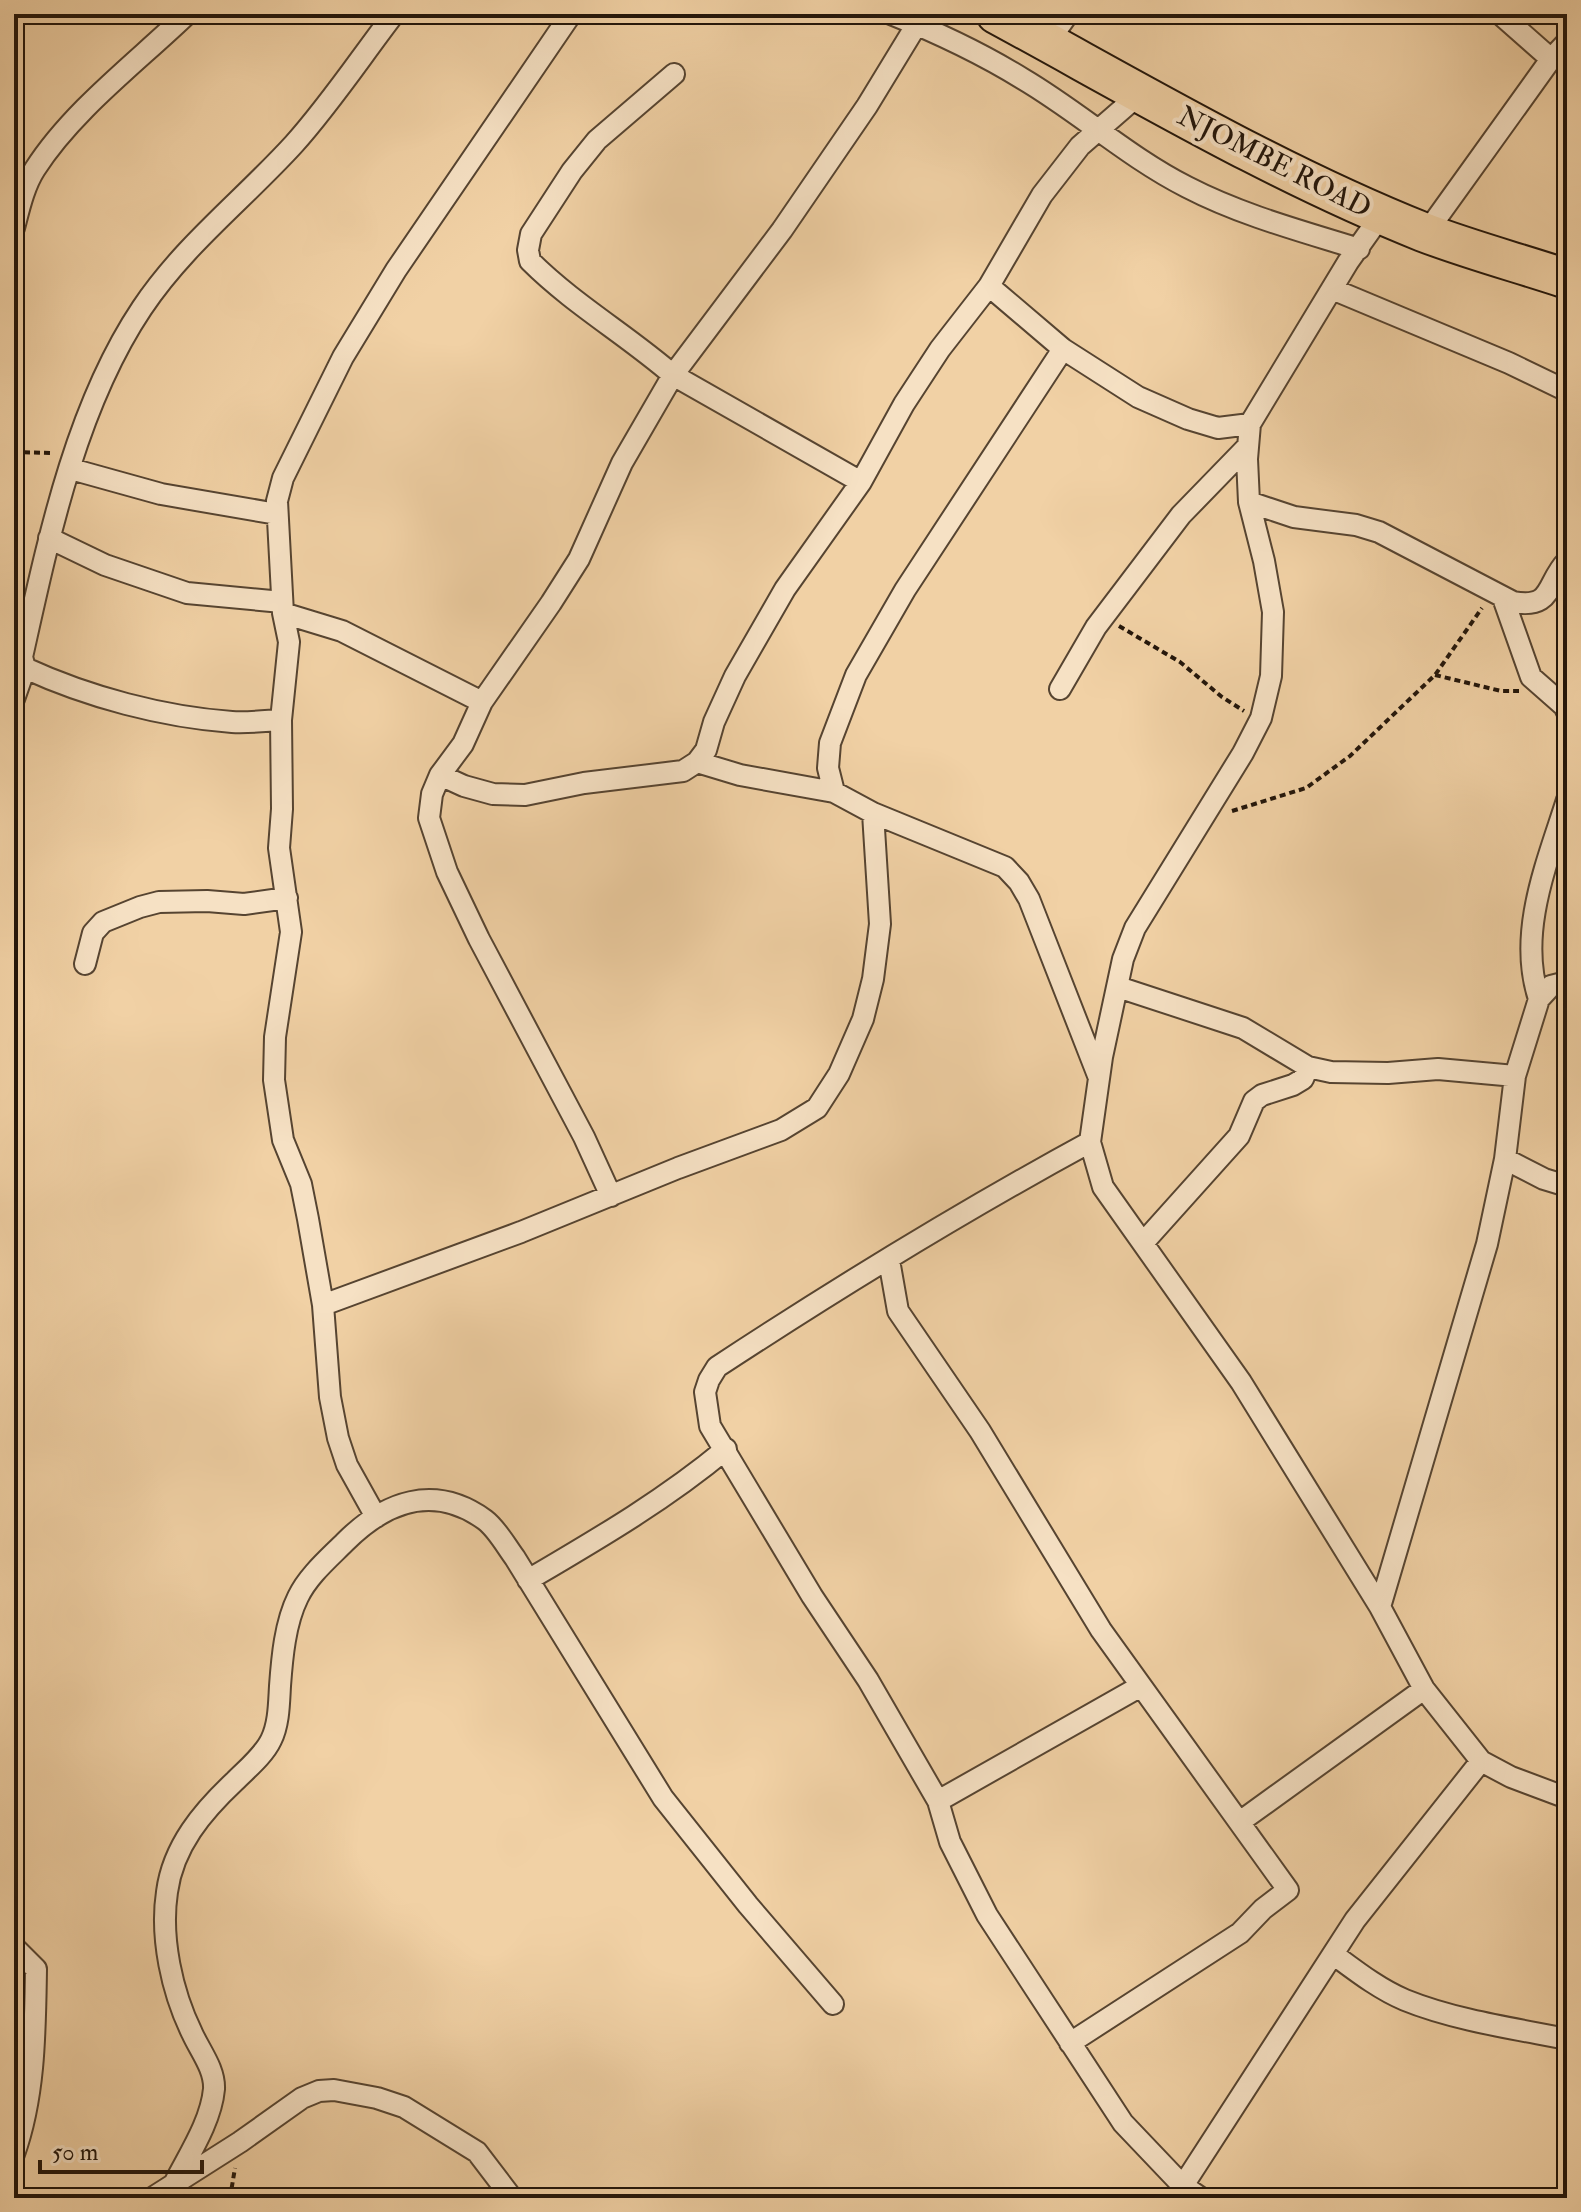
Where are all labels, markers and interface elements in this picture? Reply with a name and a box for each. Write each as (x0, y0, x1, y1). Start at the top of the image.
street label: NJOMBE ROAD (1172, 99, 1377, 226)
scale bar (40, 2124, 202, 2174)
text: 50 m (52, 2137, 99, 2168)

